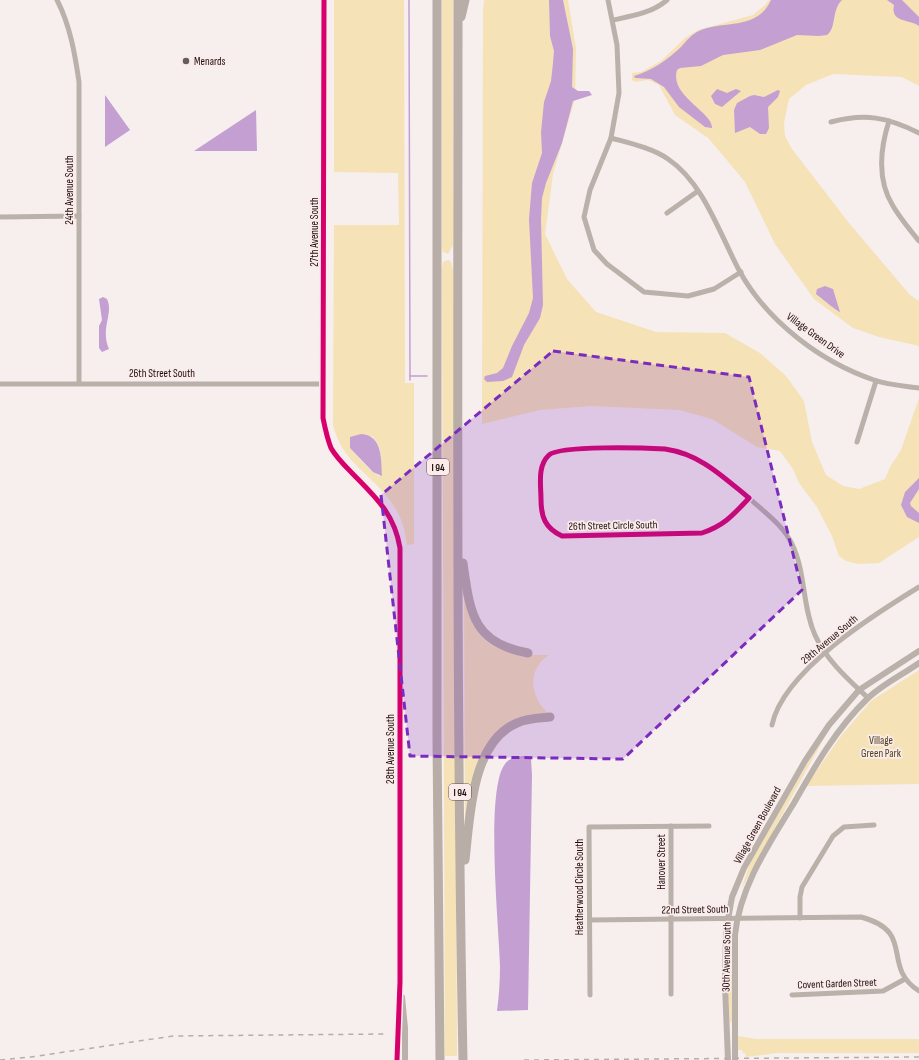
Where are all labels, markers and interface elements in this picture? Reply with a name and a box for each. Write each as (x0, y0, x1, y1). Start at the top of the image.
place label: Menards (194, 55, 225, 68)
marker: Menards (181, 56, 191, 66)
street label: 24th Avenue South (63, 155, 76, 225)
street label: 27th Avenue South (308, 197, 321, 267)
street label: Village Green Drive (784, 310, 847, 361)
street label: 26th Street South (129, 367, 195, 380)
road number: I 94 (427, 459, 449, 475)
street label: 26th Street Circle South (568, 518, 658, 533)
street label: 29th Avenue South (798, 612, 860, 667)
street label: 28th Avenue South (384, 714, 397, 784)
park label: Village Green Park (861, 734, 902, 760)
road number: I 94 (449, 784, 471, 800)
street label: Village Green Boulevard (731, 784, 784, 866)
street label: Hanover Street (655, 833, 668, 890)
street label: Heatherwood Circle South (573, 838, 586, 935)
street label: 22nd Street South (661, 902, 729, 917)
street label: 30th Avenue South (719, 922, 734, 992)
street label: Covent Garden Street (797, 976, 878, 991)

